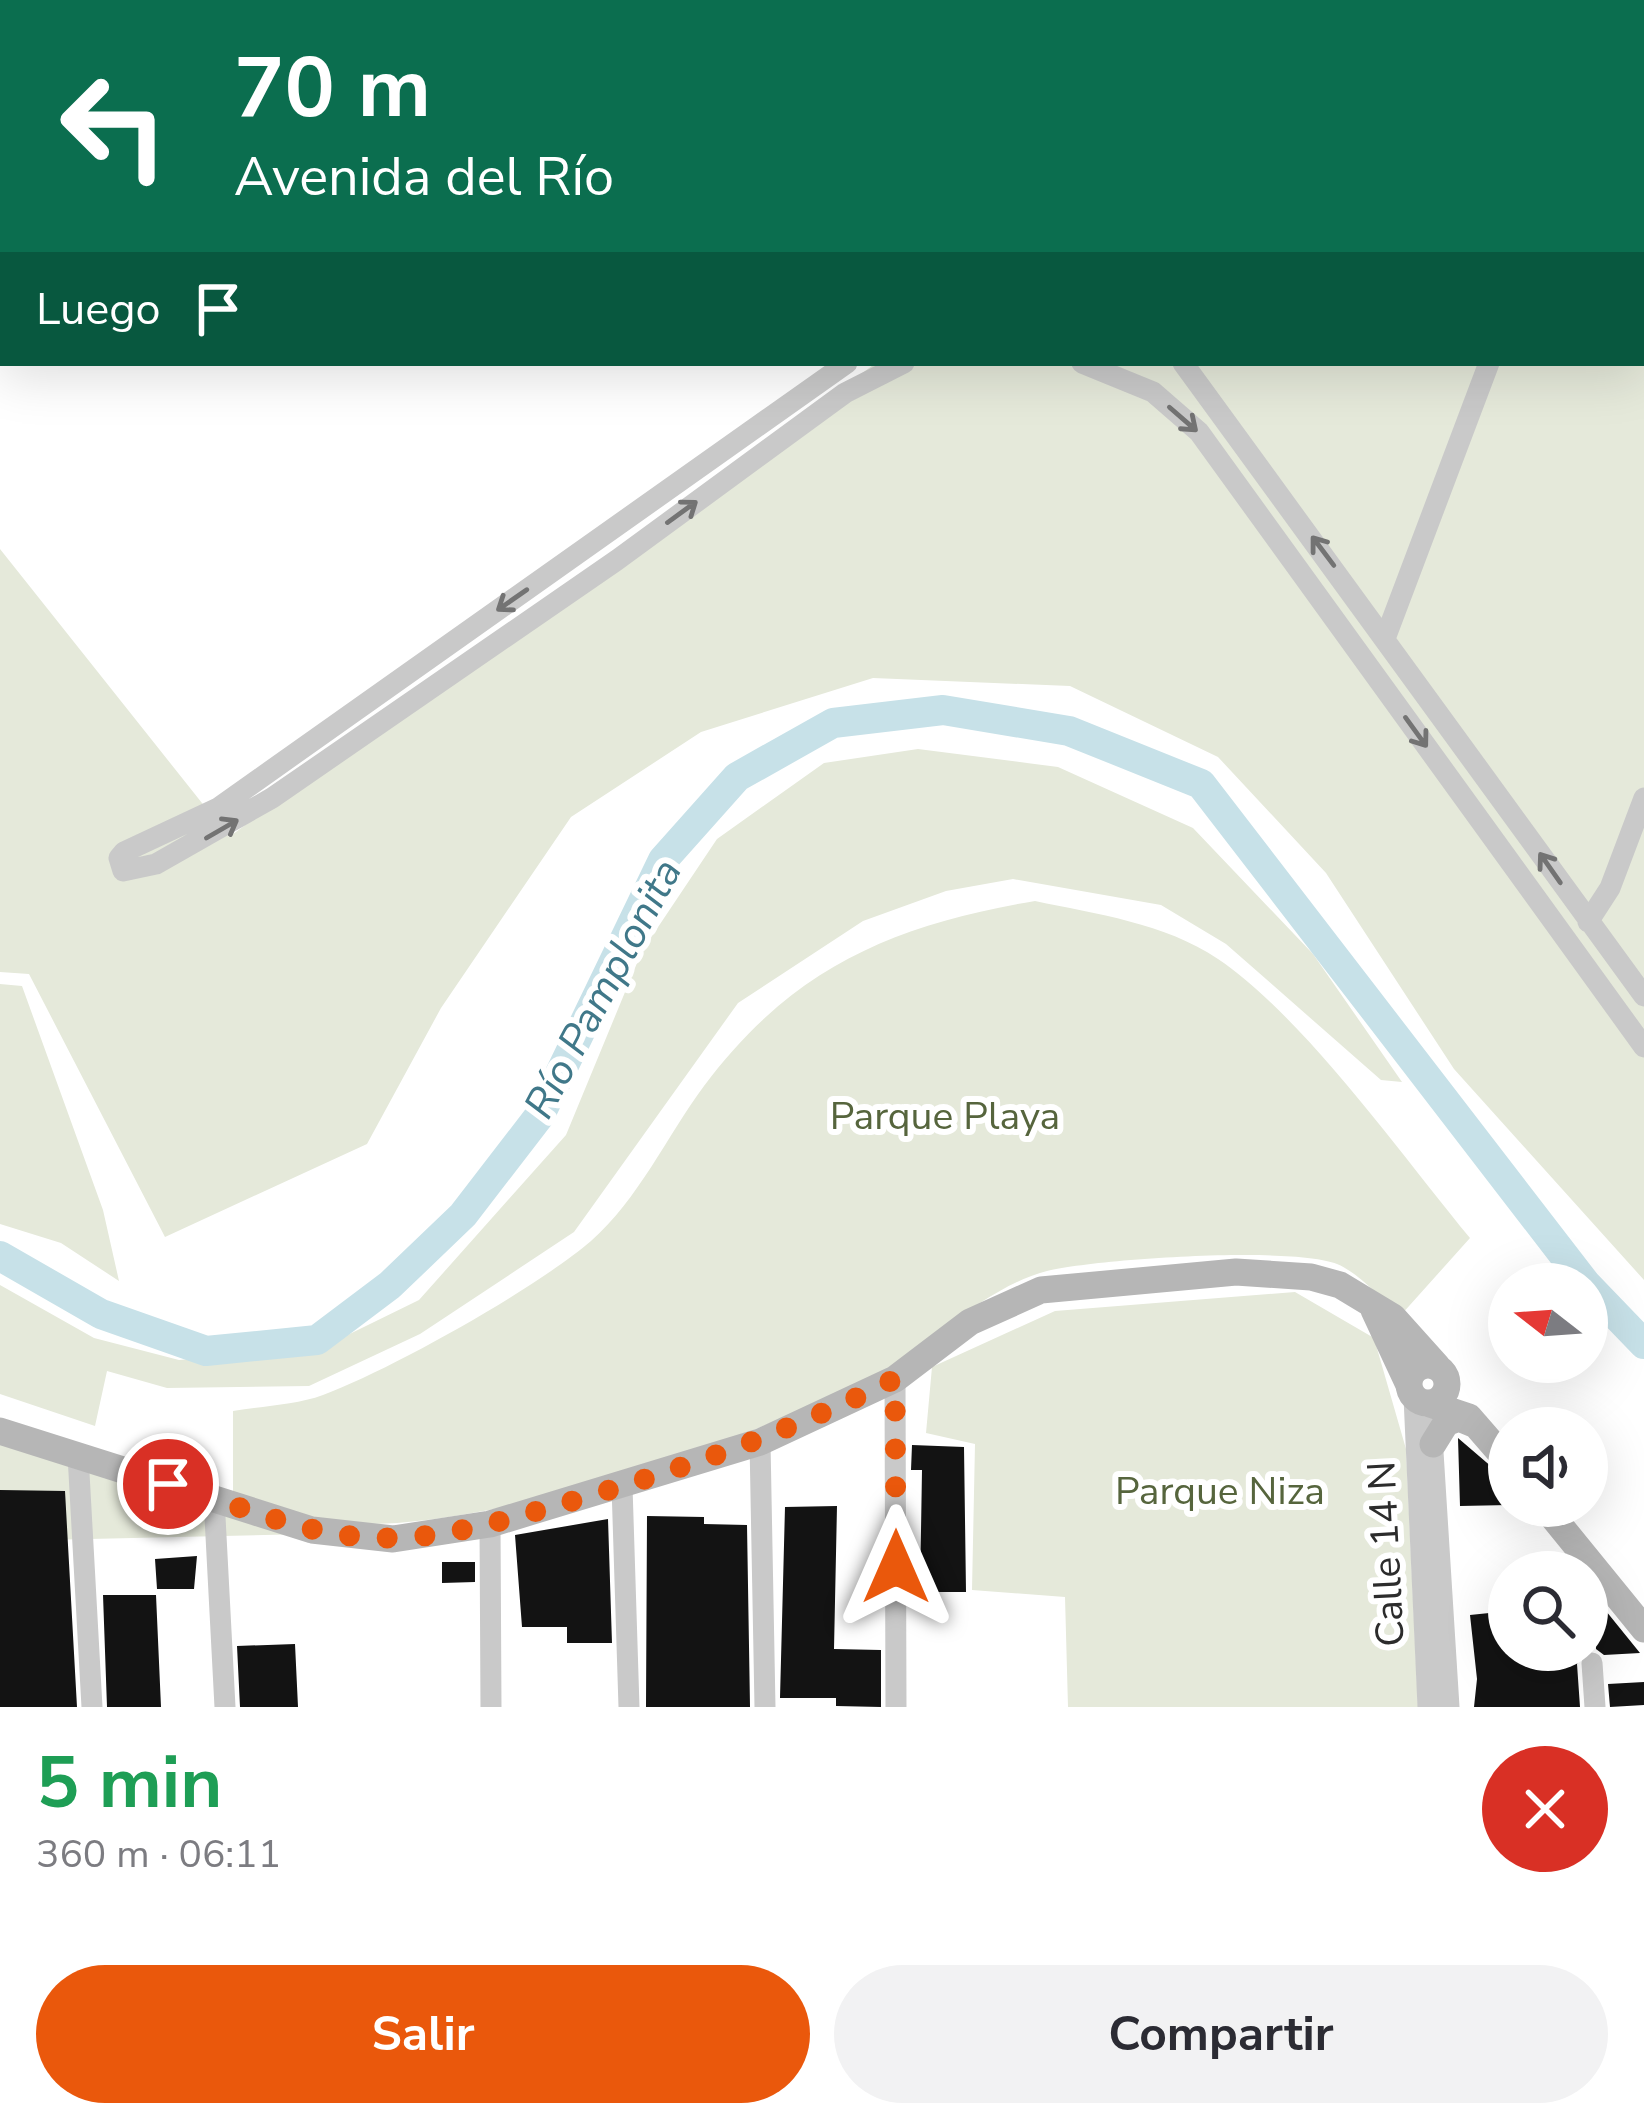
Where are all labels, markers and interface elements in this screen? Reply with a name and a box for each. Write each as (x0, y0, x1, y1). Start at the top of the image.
text: 70 m (234, 31, 431, 146)
icon: left (36, 48, 192, 204)
text: Avenida del Río (234, 140, 614, 214)
icon: arrive (185, 276, 251, 342)
text: Luego (36, 279, 161, 340)
one-way arrow (1167, 405, 1198, 432)
one-way arrow (665, 500, 698, 526)
one-way arrow (1310, 535, 1336, 568)
one-way arrow (496, 587, 529, 612)
one-way arrow (1402, 715, 1428, 748)
one-way arrow (204, 816, 239, 840)
water label: Río Pamplonita (511, 849, 696, 1129)
one-way arrow (1538, 852, 1563, 885)
park label: Parque Playa (830, 1090, 1060, 1143)
north arrow (1488, 1263, 1608, 1383)
map controls (1488, 1263, 1608, 1671)
button: sound (1488, 1407, 1608, 1527)
pin (117, 1433, 219, 1535)
icon: arrive (135, 1451, 201, 1517)
street label: Calle 14 N (1355, 1460, 1418, 1648)
park label: Parque Niza (1115, 1465, 1325, 1518)
position arrow (833, 1504, 959, 1630)
button: search (1488, 1551, 1608, 1671)
text: 5 min (36, 1734, 222, 1832)
button: close (1482, 1746, 1608, 1872)
text: 360 m · 06:11 (36, 1828, 281, 1881)
button: Salir (36, 1965, 810, 2103)
button: Compartir (834, 1965, 1608, 2103)

